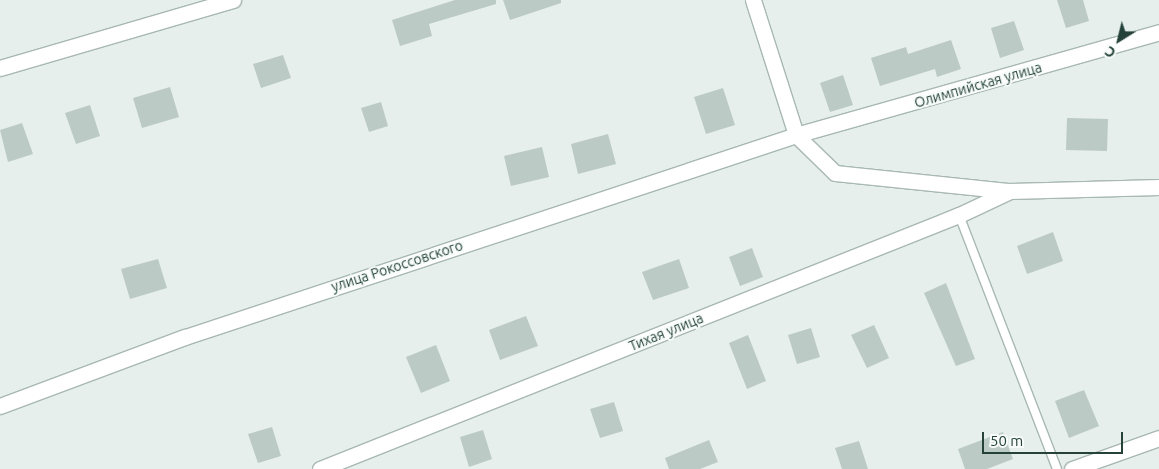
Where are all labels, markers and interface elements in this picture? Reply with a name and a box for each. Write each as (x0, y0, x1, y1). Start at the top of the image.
north arrow (1094, 15, 1144, 65)
text: С (1102, 43, 1119, 61)
street label: Олимпийская улица (912, 59, 1044, 111)
street label: улица Рокоссовского (329, 237, 465, 295)
street label: Тихая улица (626, 309, 706, 355)
scale bar (984, 422, 1125, 454)
text: 50 m (990, 432, 1023, 449)

